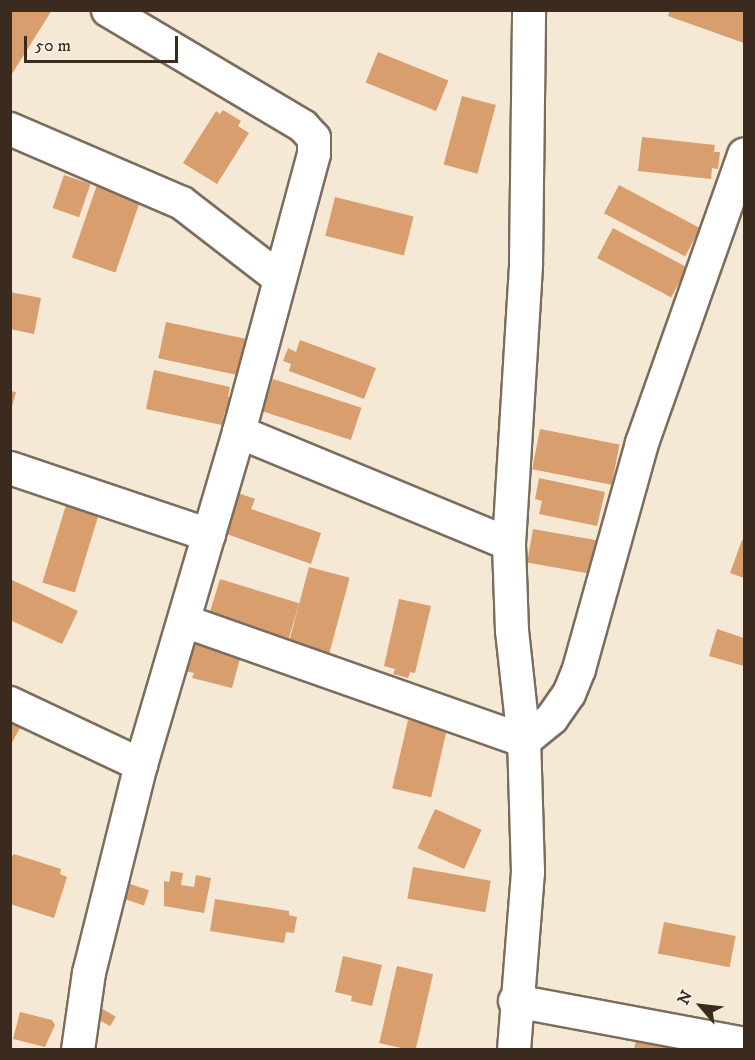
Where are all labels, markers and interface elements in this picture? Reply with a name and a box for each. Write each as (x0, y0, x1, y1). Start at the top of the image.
scale bar (27, 24, 182, 62)
text: 50 m (35, 35, 71, 57)
north arrow (671, 976, 731, 1036)
text: N (673, 987, 697, 1008)

